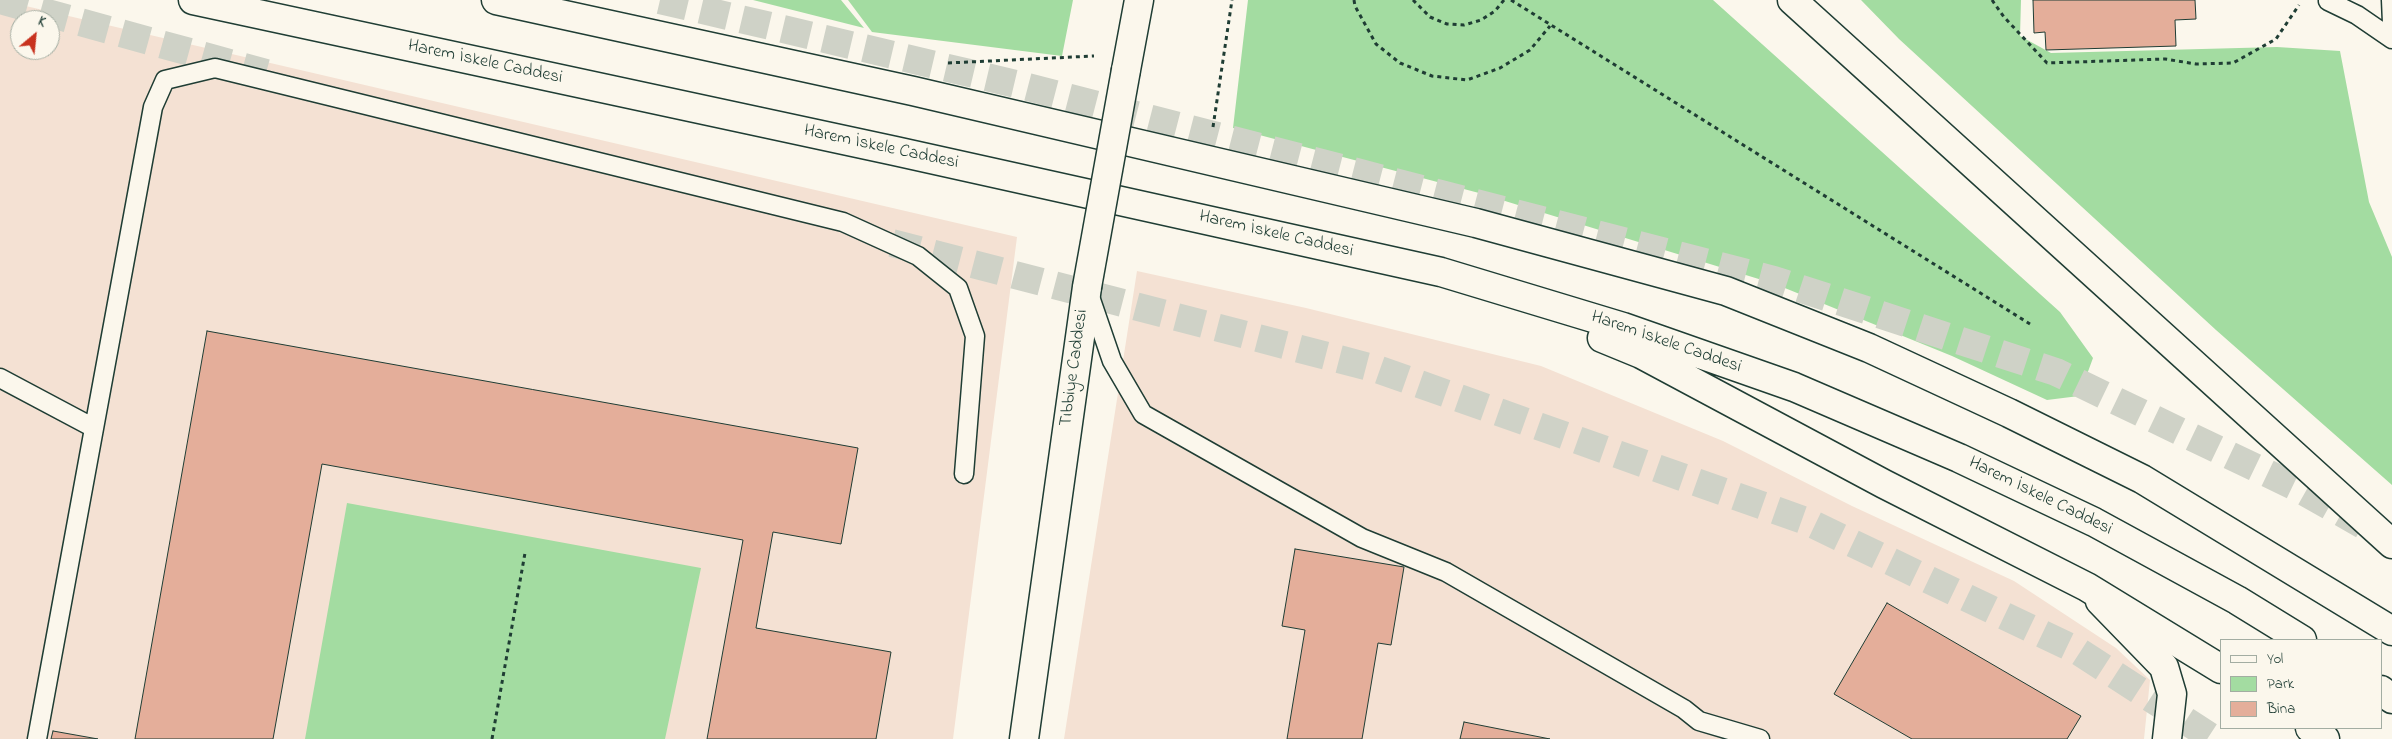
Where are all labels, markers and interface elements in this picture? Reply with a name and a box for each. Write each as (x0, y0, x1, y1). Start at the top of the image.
north arrow (10, 10, 60, 60)
text: K (34, 11, 50, 33)
street label: Harem İskele Caddesi (406, 36, 564, 90)
street label: Harem İskele Caddesi (802, 121, 960, 175)
street label: Harem İskele Caddesi (1197, 207, 1355, 263)
street label: Harem İskele Caddesi (1588, 307, 1744, 379)
street label: Tıbbiye Caddesi (1056, 308, 1094, 428)
street label: Harem İskele Caddesi (1964, 453, 2116, 541)
legend (2220, 639, 2382, 729)
text: Yol (2267, 648, 2283, 670)
text: Park (2267, 673, 2294, 695)
text: Bina (2267, 698, 2295, 720)

